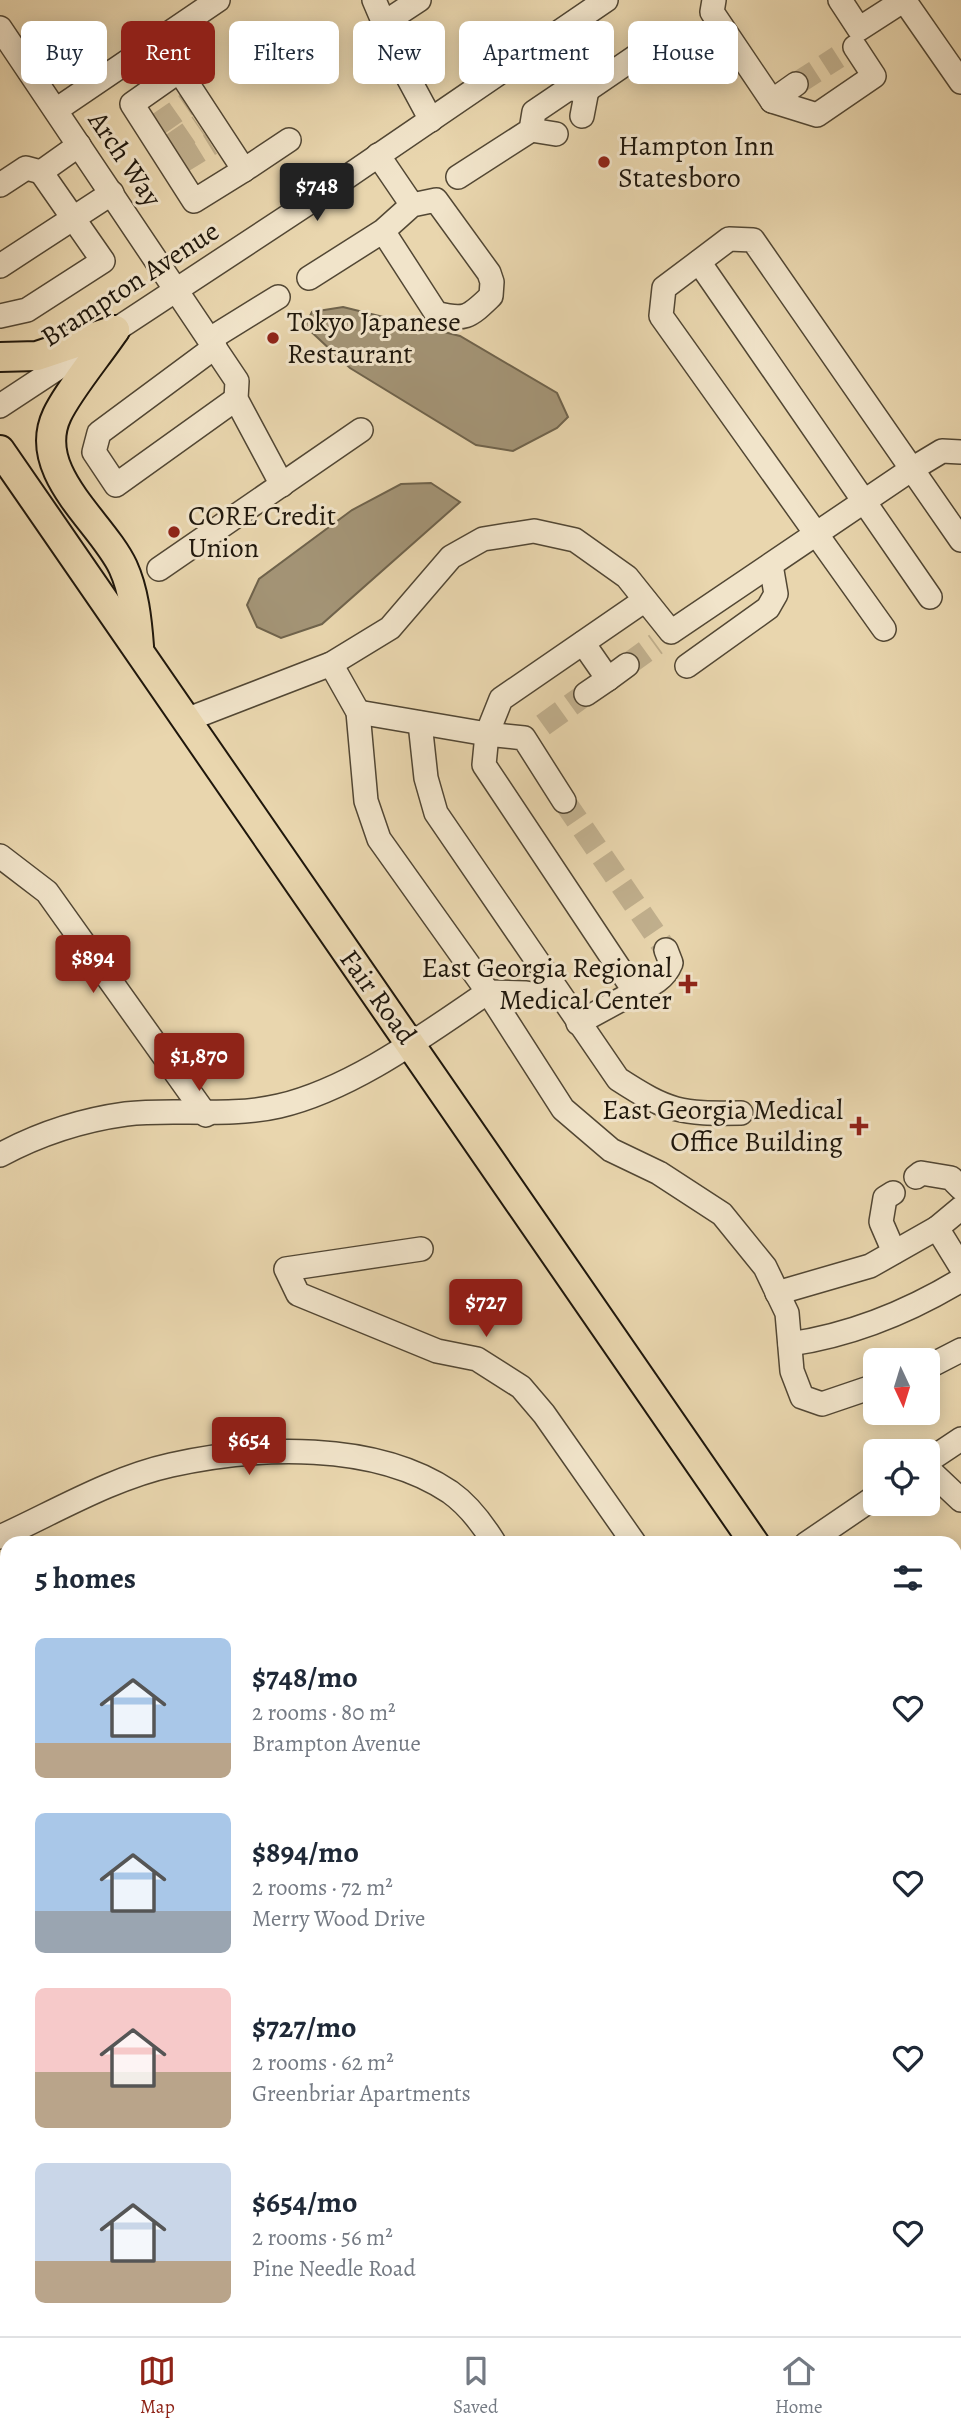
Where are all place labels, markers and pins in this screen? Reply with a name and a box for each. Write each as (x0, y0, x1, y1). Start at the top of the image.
place label: Hampton Inn Statesboro (618, 127, 774, 197)
marker: Hampton Inn Statesboro (596, 154, 612, 170)
pin: $748 (276, 164, 358, 223)
place label: Tokyo Japanese Restaurant (287, 303, 461, 373)
marker: Tokyo Japanese Restaurant (265, 330, 281, 346)
place label: CORE Credit Union (188, 497, 336, 567)
marker: CORE Credit Union (166, 524, 182, 540)
pin: $894 (52, 936, 134, 995)
place label: East Georgia Regional Medical Center (421, 949, 672, 1019)
marker: East Georgia Regional Medical Center (678, 974, 698, 994)
pin: $1,870 (142, 1034, 256, 1093)
place label: East Georgia Medical Office Building (602, 1091, 843, 1161)
marker: East Georgia Medical Office Building (849, 1116, 869, 1136)
pin: $727 (445, 1280, 527, 1339)
pin: $654 (208, 1418, 290, 1477)

